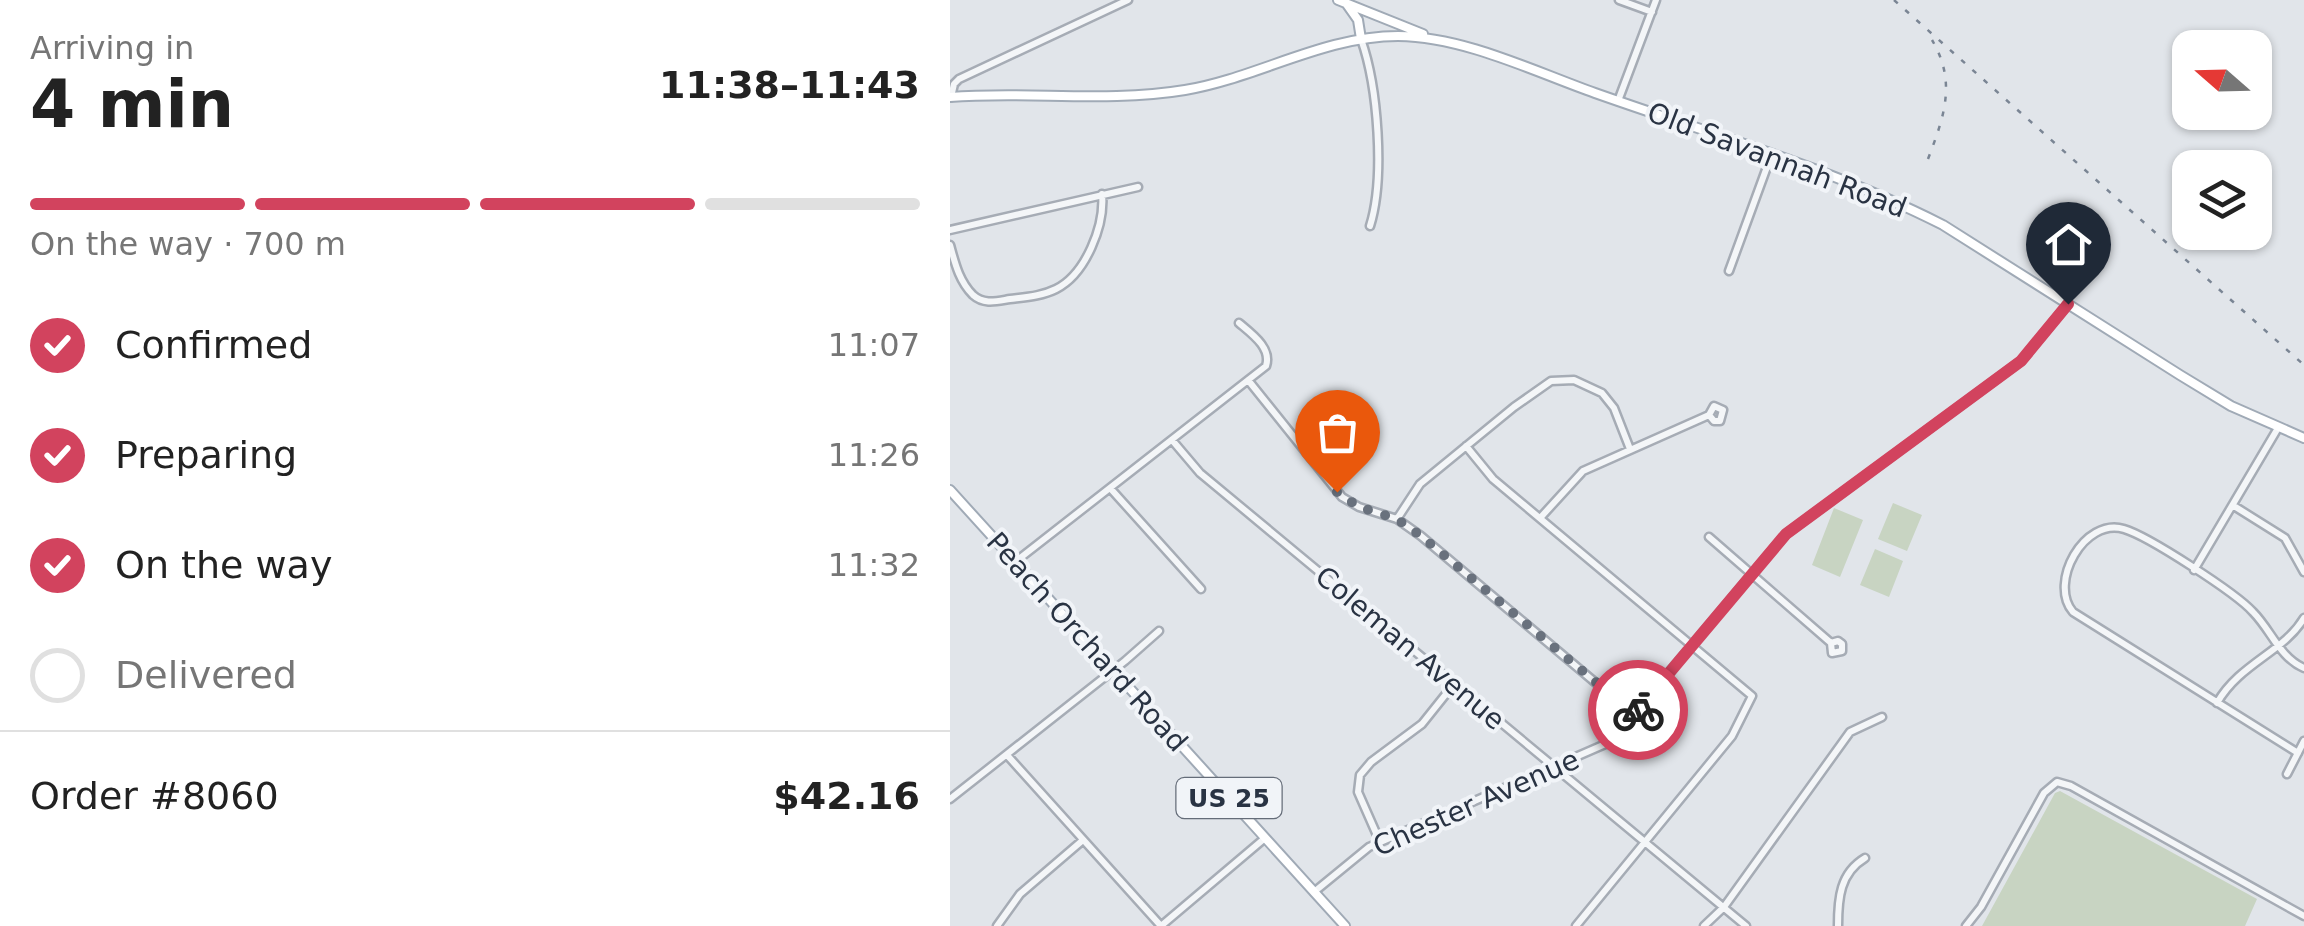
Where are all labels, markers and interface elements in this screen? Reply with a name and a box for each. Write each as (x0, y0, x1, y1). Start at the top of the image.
text: Arriving in (30, 29, 194, 67)
north arrow (2172, 30, 2272, 130)
map controls (2172, 30, 2272, 250)
text: 11:38–11:43 (659, 63, 920, 107)
text: 4 min (30, 67, 234, 142)
street label: Old Savannah Road (1643, 95, 1911, 225)
button: layers (2172, 150, 2272, 250)
pin (2026, 202, 2111, 305)
icon: home (2041, 217, 2096, 272)
text: On the way · 700 m (30, 225, 346, 263)
icon: check (30, 318, 85, 373)
text: Confirmed (115, 323, 312, 367)
text: 11:07 (828, 326, 920, 364)
pin (1295, 390, 1380, 493)
icon: bag (1310, 405, 1365, 460)
icon: check (30, 428, 85, 483)
text: Preparing (115, 433, 297, 477)
text: 11:26 (828, 436, 920, 474)
street label: Peach Orchard Road (980, 526, 1194, 758)
icon: check (30, 538, 85, 593)
text: On the way (115, 543, 332, 587)
text: 11:32 (828, 546, 920, 584)
street label: Coleman Avenue (1309, 559, 1511, 737)
text: Delivered (115, 653, 297, 697)
courier (1588, 660, 1688, 760)
icon: bike (1611, 683, 1666, 738)
street label: Chester Avenue (1368, 743, 1584, 863)
text: Order #8060 (30, 774, 279, 818)
text: $42.16 (773, 774, 920, 818)
road number: US 25 (1176, 778, 1282, 818)

